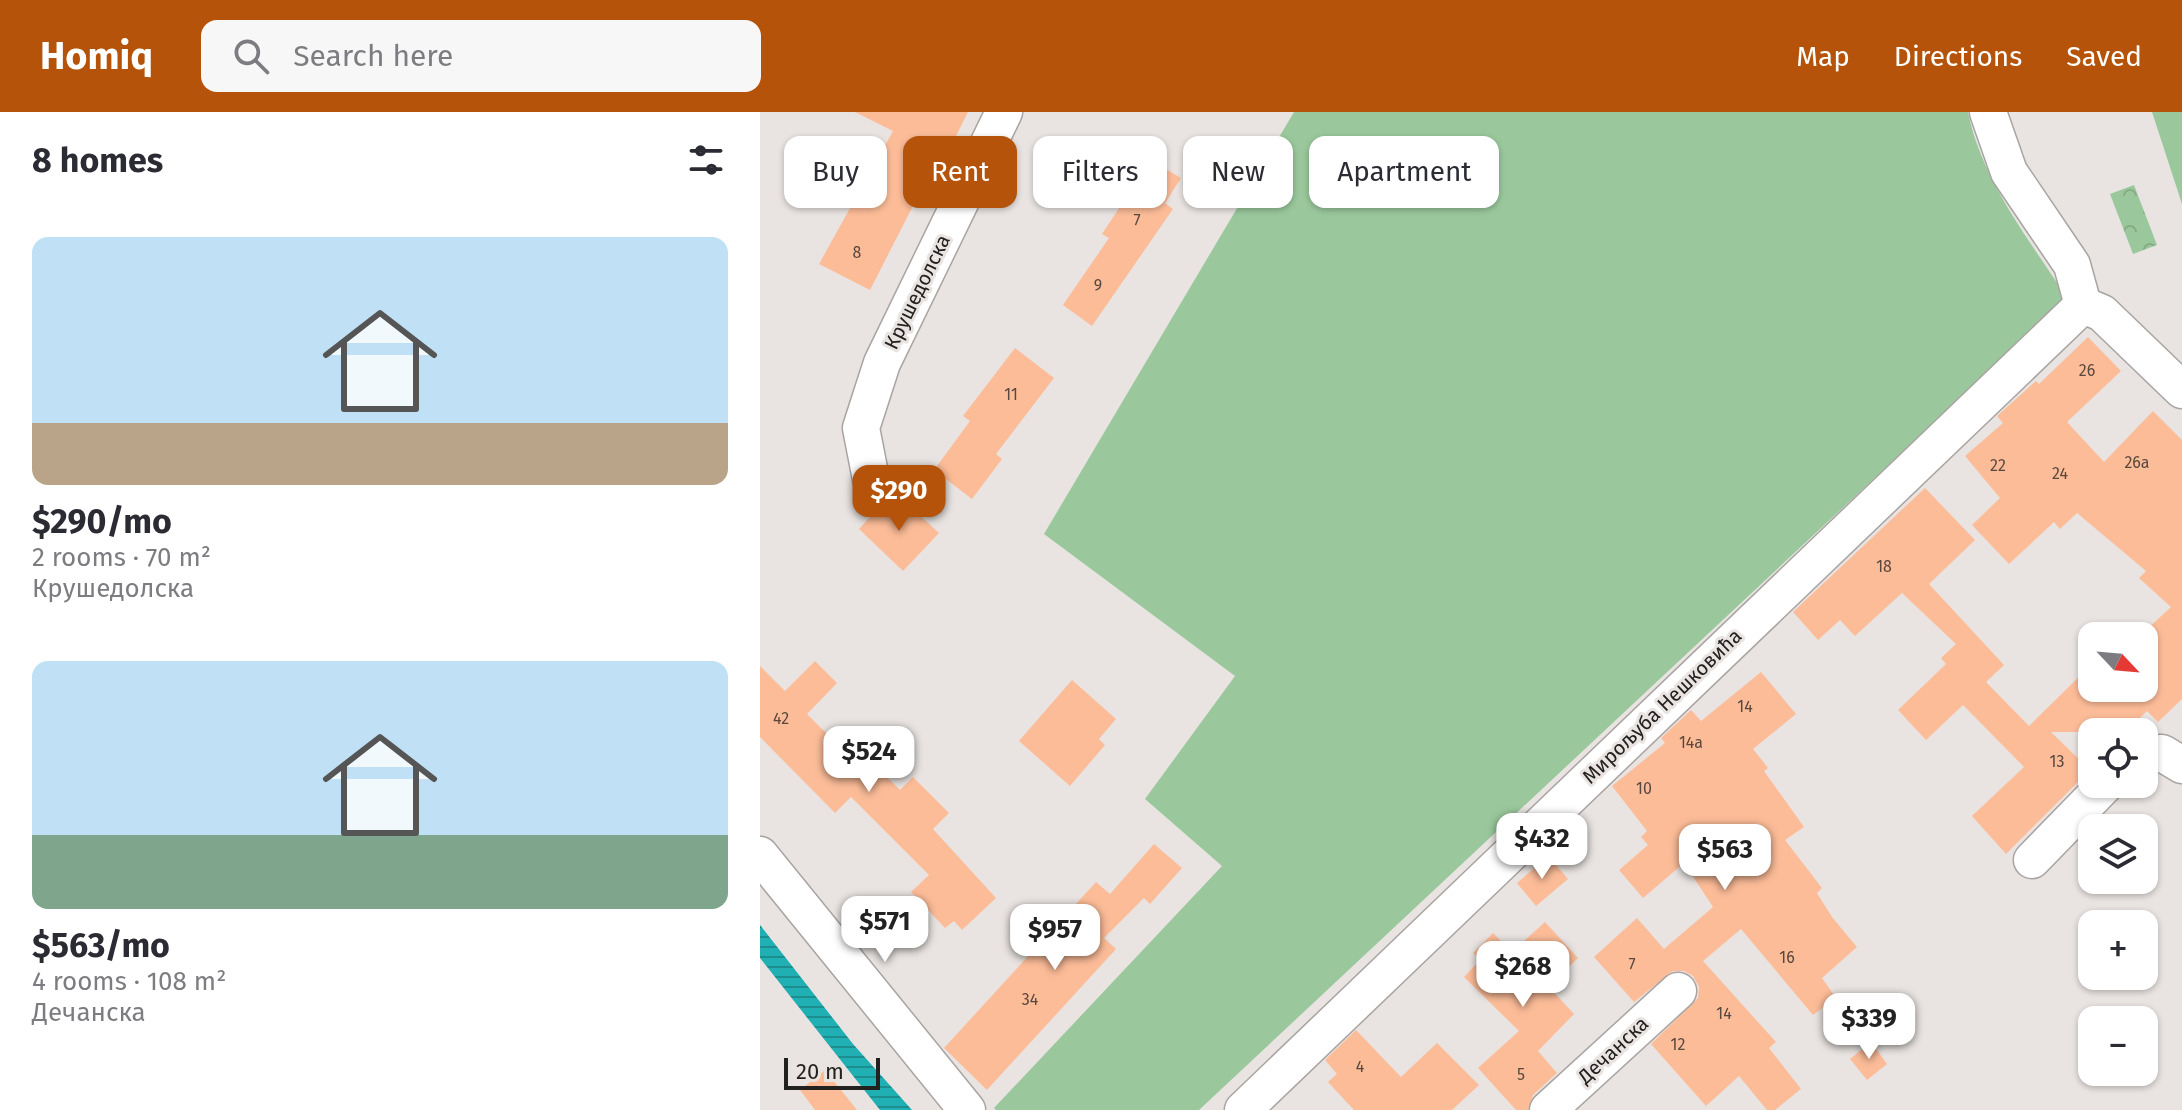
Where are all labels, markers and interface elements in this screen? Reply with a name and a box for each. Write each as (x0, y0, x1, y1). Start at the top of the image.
search box (201, 20, 761, 92)
text: Homiq (40, 33, 153, 79)
icon: search (229, 34, 273, 78)
text: Search here (293, 38, 453, 74)
text: Map (1796, 40, 1850, 73)
text: Directions (1894, 40, 2022, 73)
text: Saved (2066, 40, 2142, 73)
chip: Buy (784, 136, 887, 208)
chip: Rent (903, 136, 1017, 208)
chip: Filters (1033, 136, 1167, 208)
chip: New (1183, 136, 1293, 208)
chip: Apartment (1309, 136, 1499, 208)
icon: filters (684, 138, 728, 182)
text: 8 homes (32, 140, 163, 181)
house number: 7 (1133, 211, 1141, 230)
street label: Крушедолска (879, 231, 955, 353)
house number: 8 (853, 243, 862, 262)
house number: 9 (1094, 276, 1102, 295)
icon: home (308, 289, 452, 433)
house number: 26 (2079, 361, 2095, 380)
house number: 11 (1004, 385, 1018, 404)
house number: 26a (2124, 453, 2150, 472)
house number: 22 (1990, 456, 2006, 475)
house number: 24 (2052, 464, 2068, 483)
pin: $290 (852, 465, 946, 533)
text: $290 (871, 475, 927, 506)
text: $290/mo (32, 501, 172, 542)
text: 2 rooms · 70 m² (32, 542, 211, 573)
house number: 18 (1876, 557, 1892, 576)
text: Крушедолска (32, 573, 194, 604)
north arrow (2078, 622, 2158, 702)
map controls (2078, 622, 2158, 1086)
street label: Мирољуба Нешковића (1577, 624, 1747, 788)
house number: 14 (1737, 697, 1753, 716)
house number: 42 (773, 709, 789, 728)
icon: home (308, 713, 452, 857)
button: locate (2078, 718, 2158, 798)
pin: $524 (822, 726, 916, 794)
house number: 14a (1679, 733, 1703, 752)
text: $524 (841, 736, 897, 767)
house number: 13 (2050, 752, 2064, 771)
house number: 10 (1636, 779, 1652, 798)
pin: $432 (1495, 813, 1589, 881)
button: layers (2078, 814, 2158, 894)
text: $432 (1514, 823, 1570, 854)
pin: $563 (1678, 824, 1772, 892)
text: $563 (1697, 834, 1753, 865)
pin: $571 (838, 896, 932, 964)
pin: $957 (1008, 904, 1102, 972)
text: $571 (859, 906, 911, 937)
button: + (2078, 910, 2158, 990)
text: $957 (1028, 914, 1082, 945)
text: $563/mo (32, 925, 170, 966)
pin: $268 (1476, 941, 1570, 1009)
house number: 16 (1779, 948, 1795, 967)
text: $268 (1494, 951, 1552, 982)
house number: 7 (1628, 955, 1636, 974)
text: 4 rooms · 108 m² (32, 966, 226, 997)
house number: 34 (1022, 990, 1039, 1009)
pin: $339 (1822, 993, 1916, 1061)
text: Дечанска (32, 997, 146, 1028)
text: $339 (1841, 1003, 1897, 1034)
house number: 14 (1716, 1004, 1732, 1023)
button: − (2078, 1006, 2158, 1086)
street label: Дечанска (1572, 1011, 1653, 1089)
house number: 12 (1671, 1035, 1685, 1054)
scale bar (784, 1054, 880, 1090)
house number: 4 (1356, 1057, 1365, 1076)
text: 20 m (796, 1058, 844, 1085)
house number: 5 (1517, 1065, 1525, 1084)

